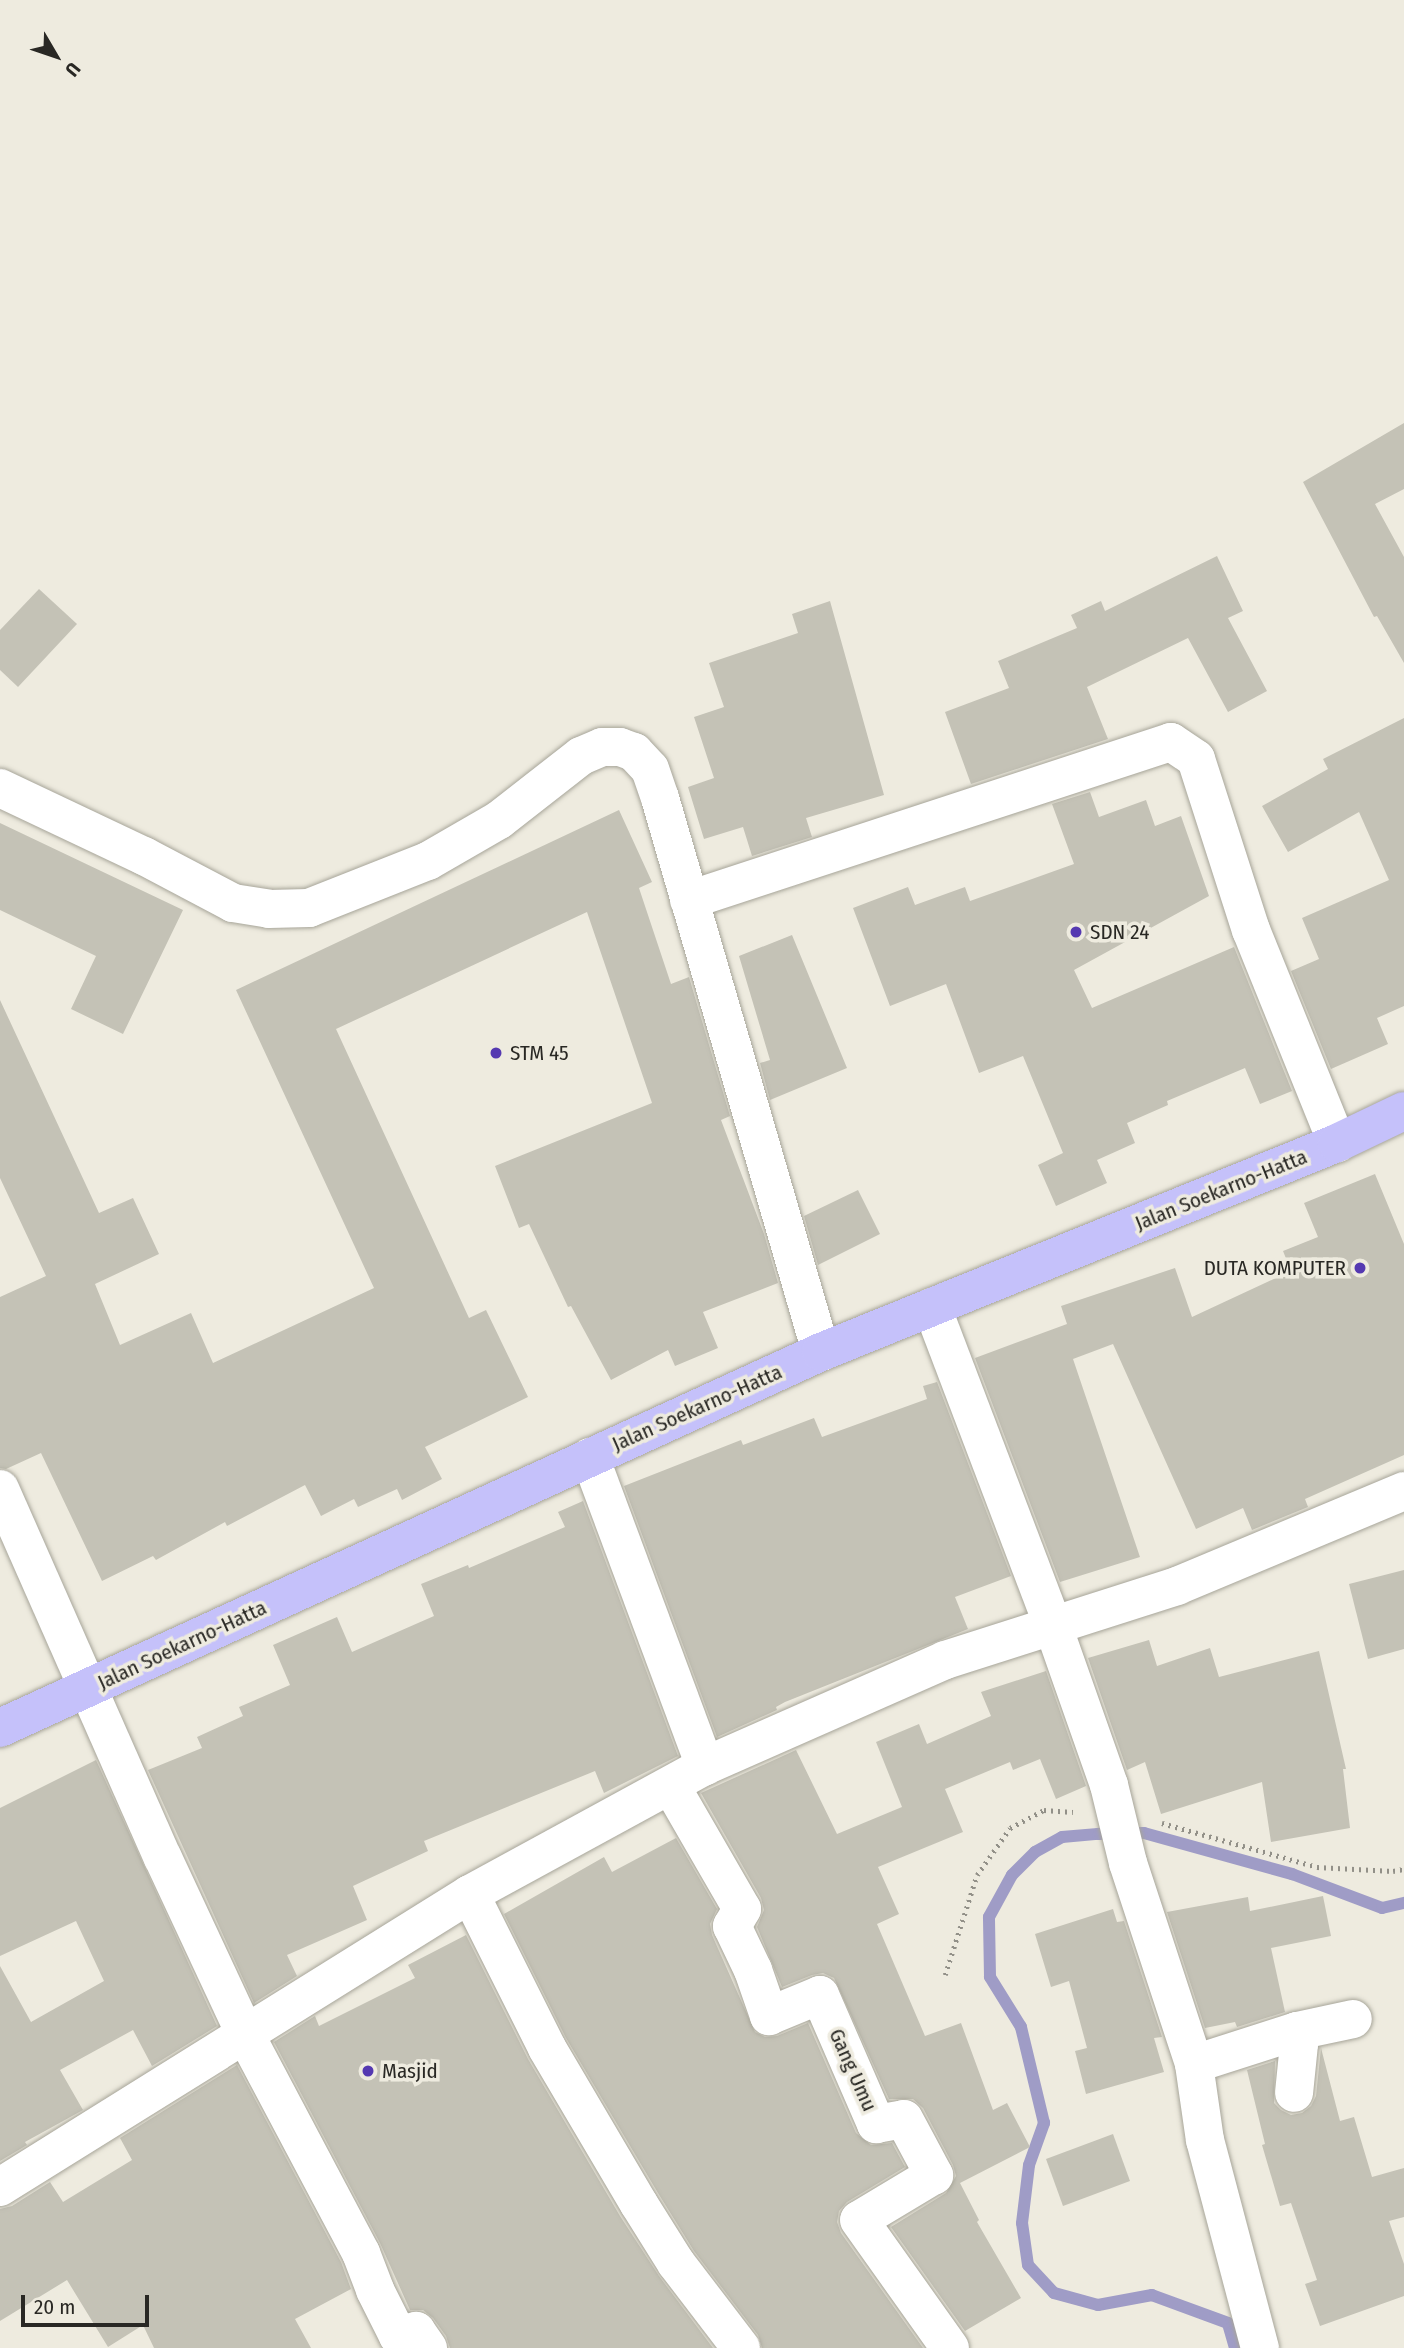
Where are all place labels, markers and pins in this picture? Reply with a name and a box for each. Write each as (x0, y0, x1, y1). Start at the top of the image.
place label: SDN 24 (1090, 919, 1149, 945)
marker: SDN 24 (1068, 924, 1084, 940)
place label: STM 45 (510, 1040, 569, 1066)
marker: STM 45 (488, 1045, 504, 1061)
place label: DUTA KOMPUTER (1204, 1255, 1346, 1281)
marker: DUTA KOMPUTER (1352, 1260, 1368, 1276)
place label: Masjid (382, 2058, 438, 2084)
marker: Masjid (360, 2063, 376, 2079)

